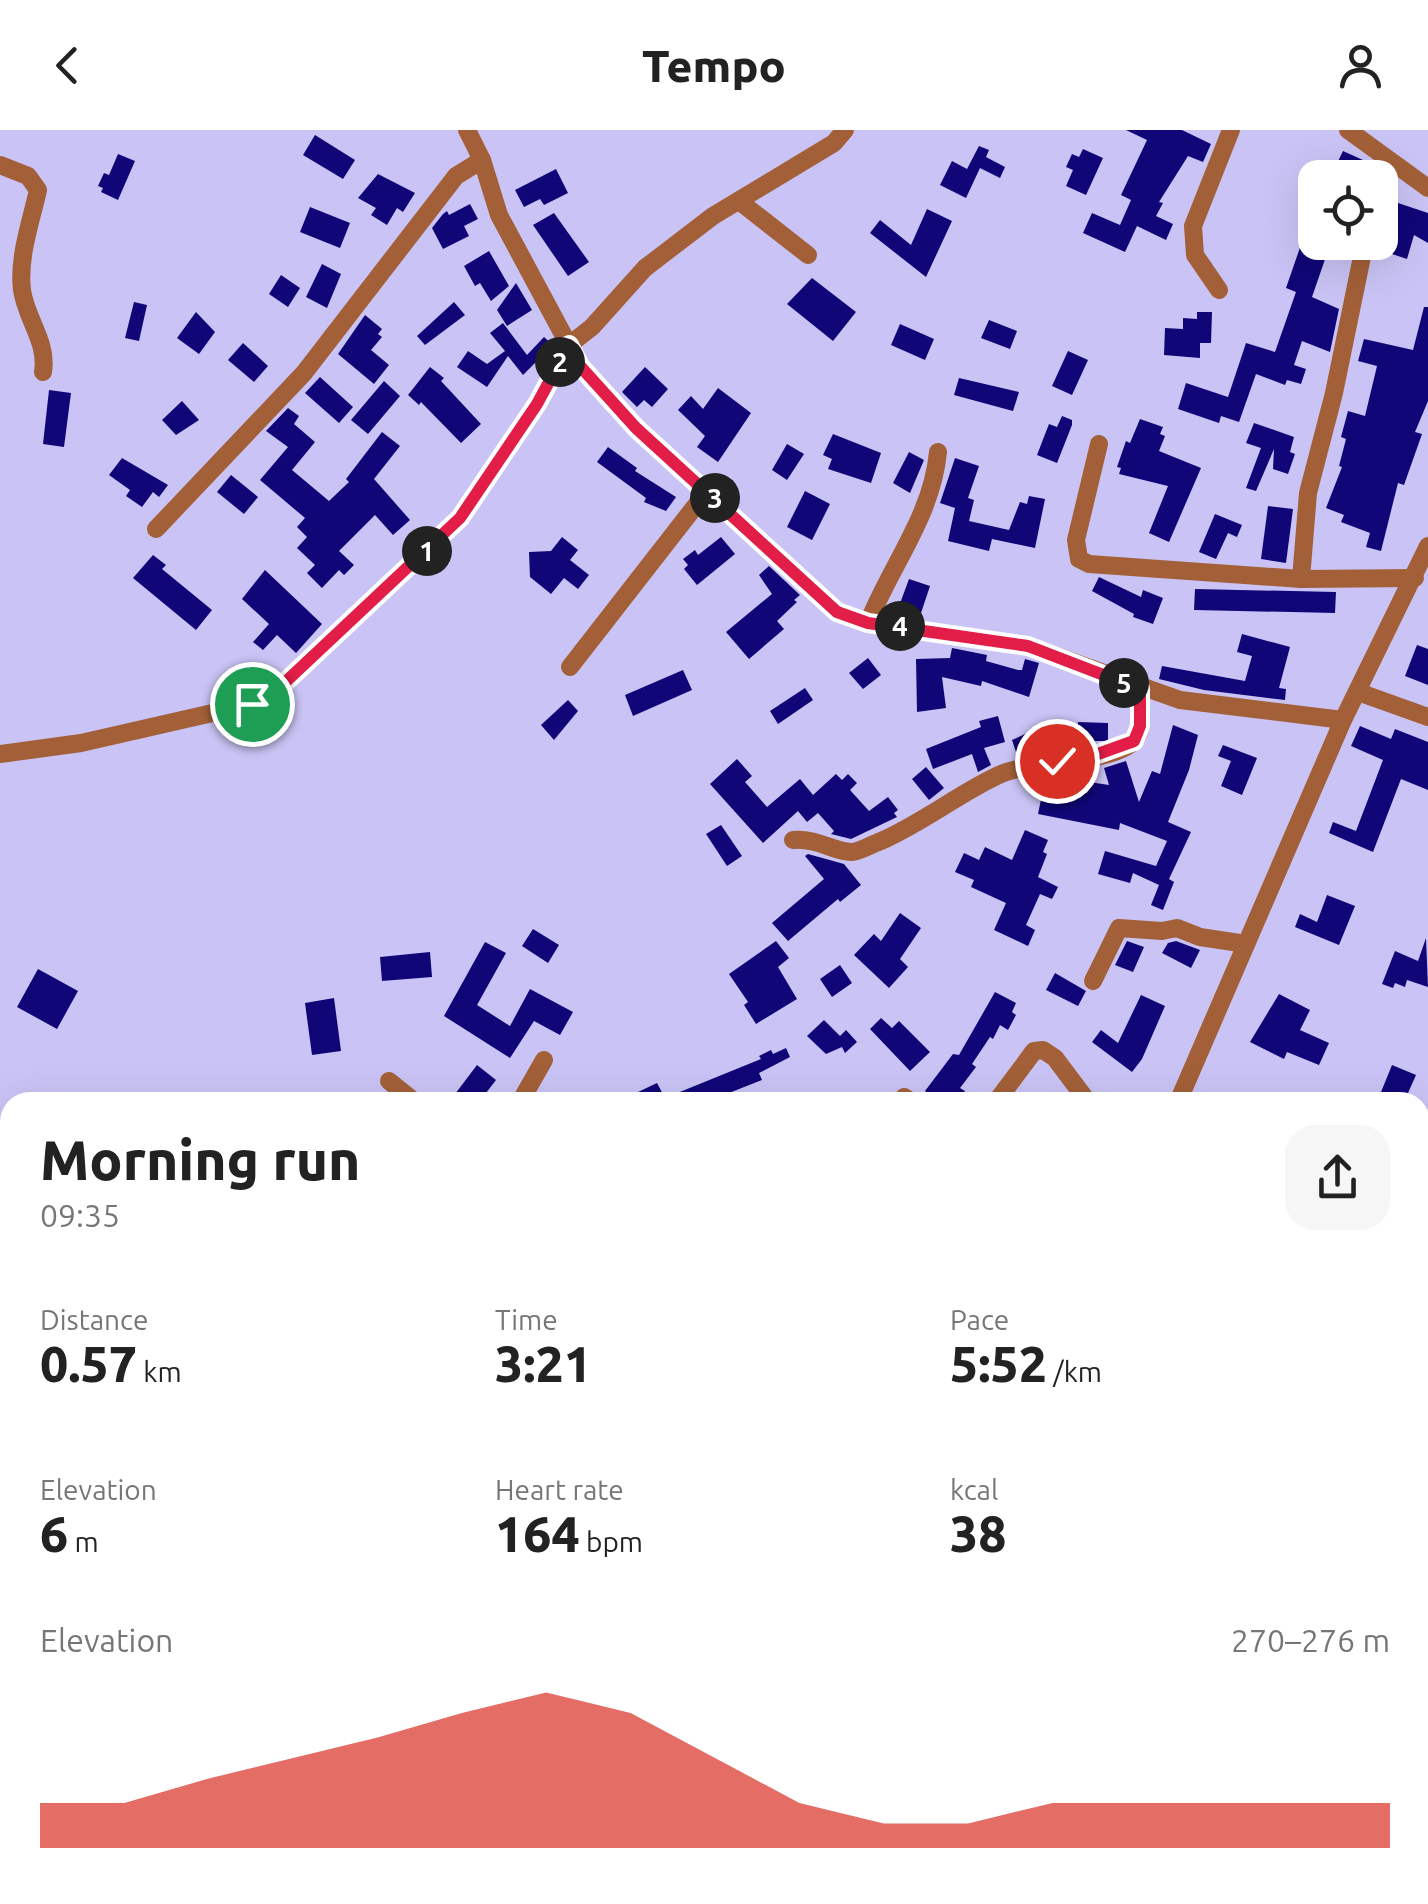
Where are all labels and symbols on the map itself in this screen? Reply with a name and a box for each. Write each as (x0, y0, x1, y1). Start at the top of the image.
pin: 2 (535, 337, 585, 387)
pin: 3 (690, 473, 740, 523)
pin: 1 (402, 526, 452, 576)
pin: 4 (875, 601, 925, 651)
pin: 5 (1099, 658, 1149, 708)
pin (210, 662, 295, 747)
pin (1015, 719, 1100, 804)

